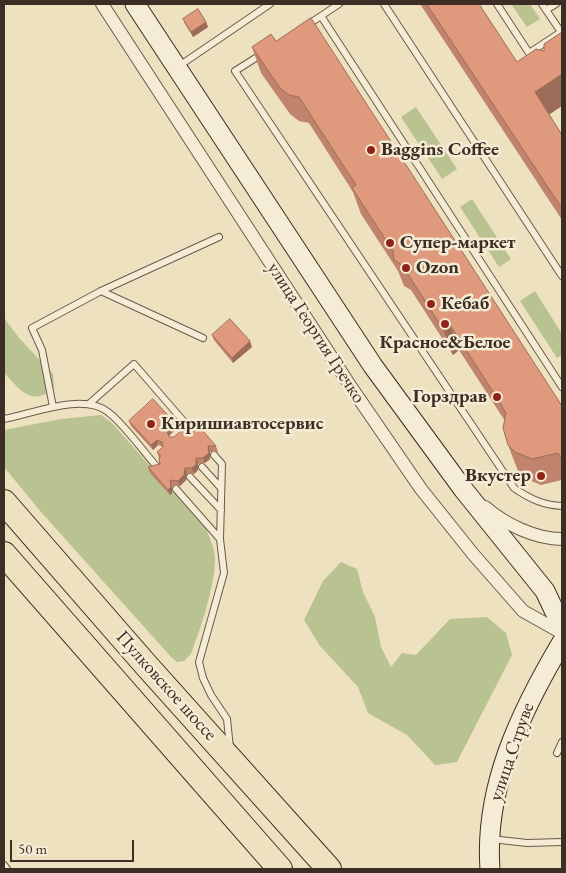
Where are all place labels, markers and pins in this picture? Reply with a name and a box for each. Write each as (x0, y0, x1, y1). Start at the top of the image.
place label: Baggins Coffee (381, 139, 499, 161)
marker: Baggins Coffee (365, 144, 377, 156)
place label: Супер-маркет (400, 232, 515, 254)
marker: Супер-маркет (384, 237, 396, 249)
place label: Ozon (416, 257, 459, 279)
marker: Ozon (400, 262, 412, 274)
place label: Кебаб (441, 293, 489, 315)
marker: Кебаб (425, 298, 437, 310)
marker: Красное&Белое (439, 318, 451, 330)
place label: Красное&Белое (380, 332, 510, 354)
place label: Горздрав (413, 386, 487, 408)
marker: Горздрав (491, 391, 503, 403)
place label: Киришиавтосервис (161, 413, 324, 435)
marker: Киришиавтосервис (145, 418, 157, 430)
place label: Вкустер (465, 465, 531, 487)
marker: Вкустер (535, 470, 547, 482)

